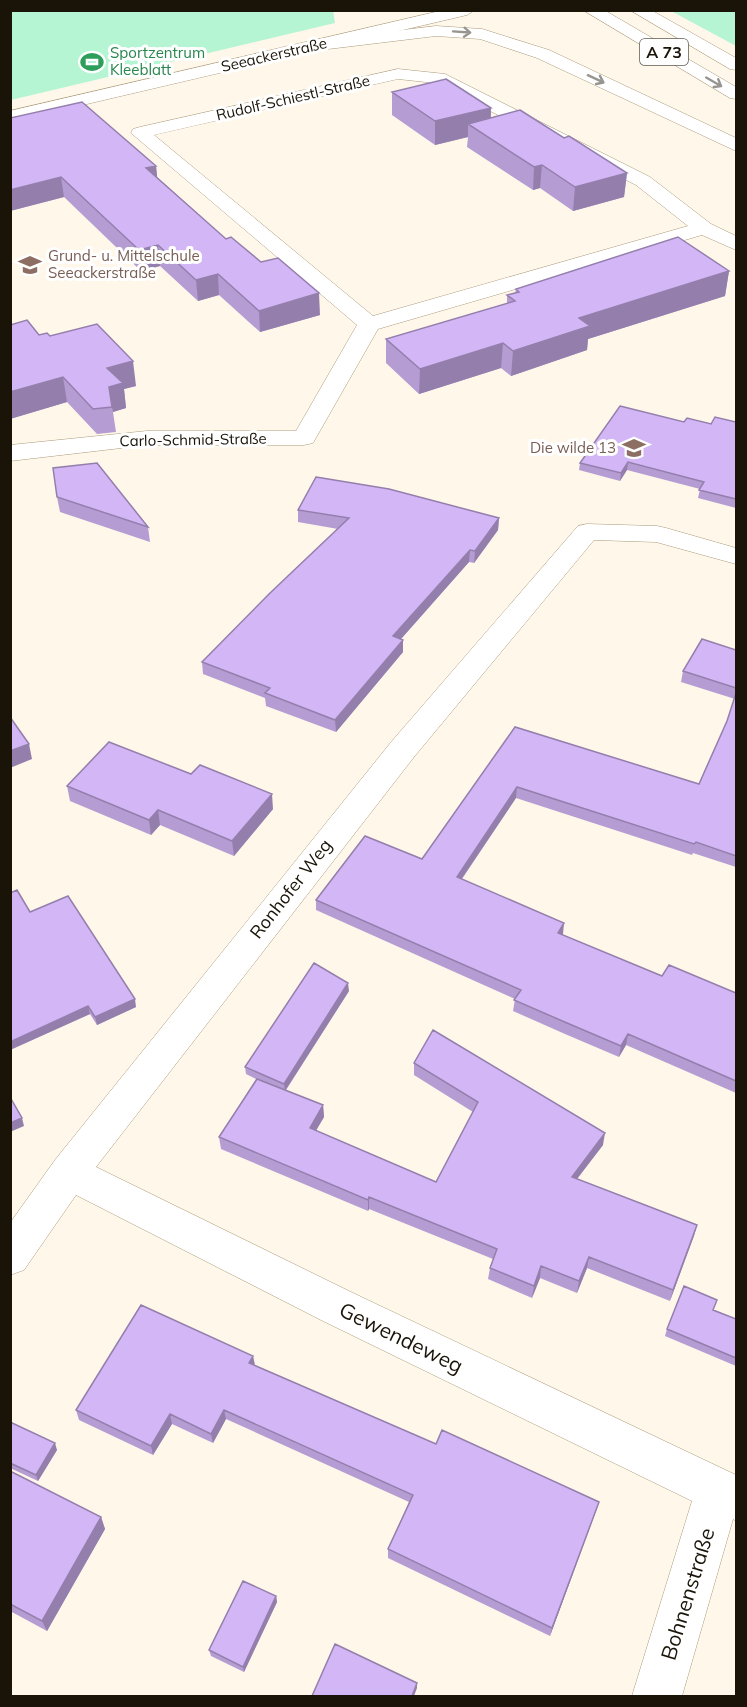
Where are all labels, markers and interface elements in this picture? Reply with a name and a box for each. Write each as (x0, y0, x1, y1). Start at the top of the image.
one-way arrow (451, 27, 471, 38)
street label: Seeackerstraße (219, 33, 329, 76)
road number: A 73 (640, 39, 688, 65)
place label: Sportzentrum Kleeblatt (110, 43, 205, 79)
sports icon: Sportzentrum Kleeblatt (79, 49, 105, 75)
street label: Rudolf-Schiestl-Straße (214, 71, 372, 124)
one-way arrow (586, 73, 604, 85)
one-way arrow (705, 76, 722, 88)
place label: Grund- u. Mittelschule Seeackerstraße (48, 246, 200, 282)
school or university icon: Grund- u. Mittelschule Seeackerstraße (17, 252, 43, 278)
street label: Carlo-Schmid-Straße (119, 429, 267, 450)
school or university icon: Die wilde 13 (621, 435, 647, 461)
place label: Die wilde 13 (530, 438, 616, 457)
street label: Ronhofer Weg (245, 834, 337, 943)
street label: Gewendeweg (335, 1296, 468, 1378)
street label: Bohnenstraße (655, 1524, 720, 1663)

